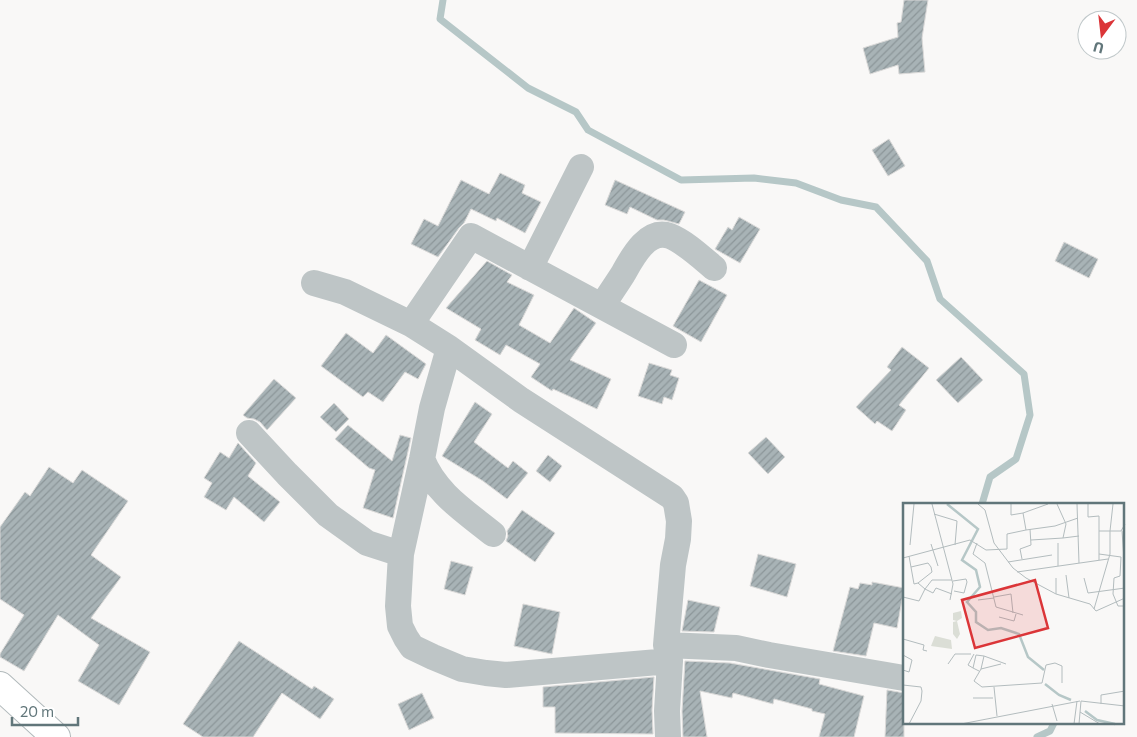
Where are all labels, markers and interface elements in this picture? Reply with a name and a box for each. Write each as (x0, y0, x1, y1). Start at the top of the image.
north arrow (1077, 10, 1127, 60)
text: U (1091, 39, 1106, 58)
inset map (903, 503, 1124, 724)
scale bar (12, 694, 79, 726)
text: 20 m (20, 702, 54, 720)

